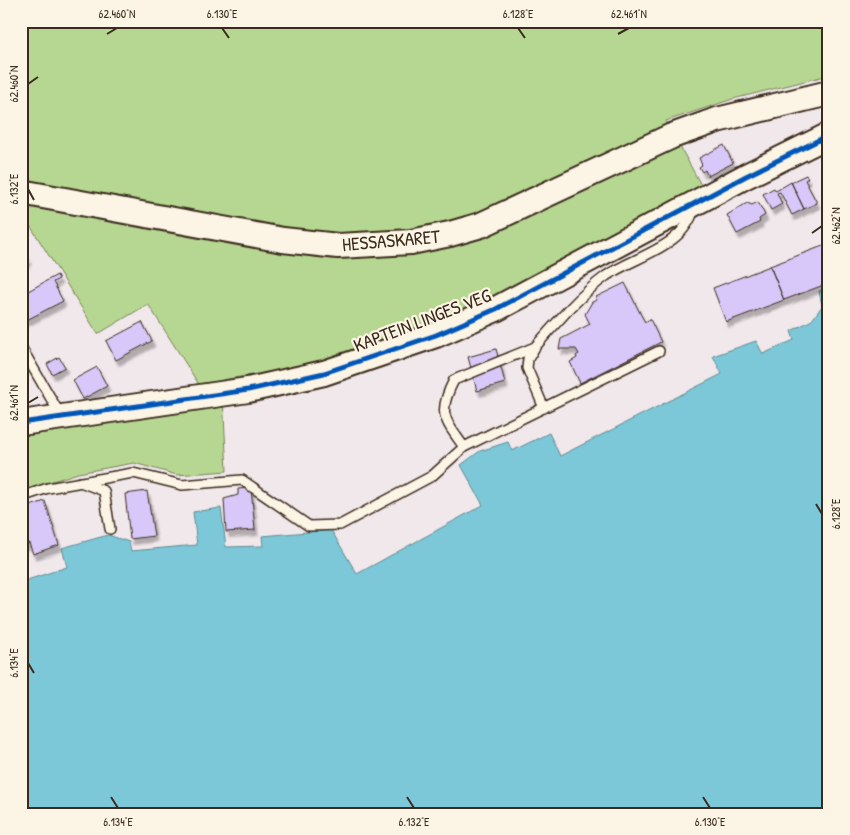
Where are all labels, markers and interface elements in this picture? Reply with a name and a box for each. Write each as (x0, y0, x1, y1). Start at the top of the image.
text: 62.460°N (99, 5, 135, 22)
text: 6.130°E (207, 5, 238, 22)
text: 6.128°E (503, 5, 534, 22)
text: 62.461°N (611, 5, 647, 22)
text: 62.460°N (5, 66, 22, 102)
text: 6.132°E (5, 173, 22, 204)
text: 62.462°N (827, 207, 844, 245)
street label: HESSASKARET (341, 223, 442, 257)
street label: KAPTEIN LINGES VEG (350, 282, 494, 358)
text: 62.461°N (5, 385, 22, 421)
text: 6.128°E (827, 498, 844, 529)
text: 6.134°E (5, 647, 22, 678)
text: 6.134°E (103, 813, 134, 830)
text: 6.132°E (399, 813, 430, 830)
text: 6.130°E (695, 813, 726, 830)

